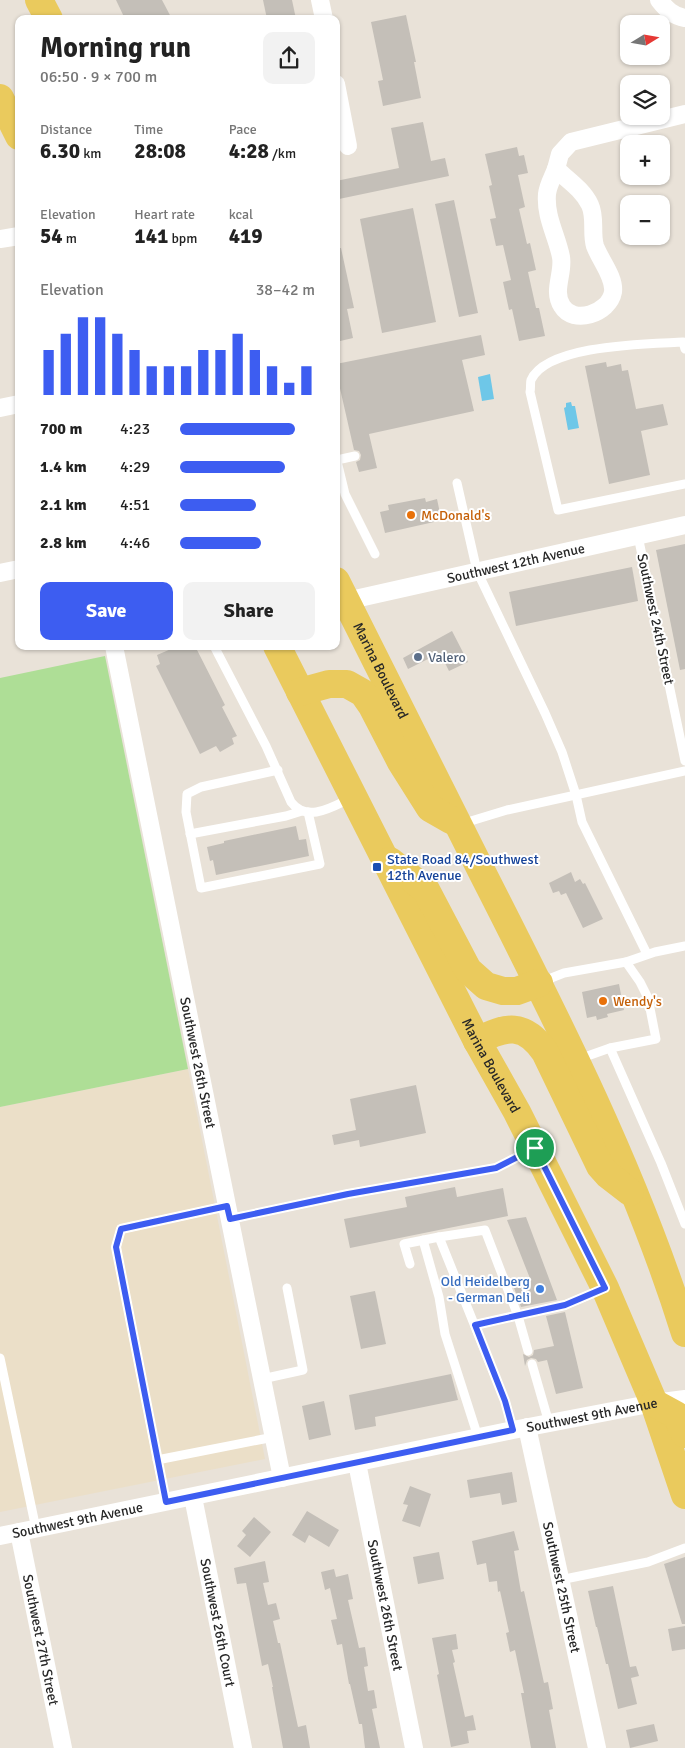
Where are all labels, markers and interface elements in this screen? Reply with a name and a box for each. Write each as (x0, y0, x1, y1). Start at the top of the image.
north arrow (620, 15, 670, 65)
map controls (620, 15, 670, 245)
text: Morning run (40, 31, 191, 65)
button: share (263, 32, 315, 84)
text: 06:50 · 9 × 700 m (40, 67, 157, 87)
button: layers (620, 75, 670, 125)
text: Distance (40, 121, 92, 138)
text: Time (134, 121, 163, 138)
text: Pace (229, 121, 257, 138)
button: + (620, 135, 670, 185)
text: 6.30 (40, 138, 80, 164)
text: 28:08 (134, 138, 186, 164)
text: 4:28 (229, 138, 269, 164)
text: km (80, 145, 101, 162)
text: /km (269, 145, 296, 162)
button: − (620, 195, 670, 245)
text: Elevation (40, 206, 96, 223)
text: Heart rate (134, 206, 195, 223)
text: kcal (229, 206, 253, 223)
text: 54 (40, 223, 63, 249)
text: 141 (134, 223, 168, 249)
text: 419 (229, 223, 263, 249)
text: m (63, 230, 77, 247)
text: bpm (168, 230, 197, 247)
text: Elevation (40, 280, 104, 300)
text: 38–42 m (256, 280, 315, 300)
text: 700 m (40, 419, 82, 439)
text: 4:23 (120, 419, 150, 439)
text: 1.4 km (40, 457, 87, 477)
text: 4:29 (120, 457, 150, 477)
text: 2.1 km (40, 495, 87, 515)
text: 4:51 (120, 495, 150, 515)
place label: McDonald's (421, 507, 490, 524)
marker: McDonald's (405, 509, 417, 521)
text: 2.8 km (40, 533, 87, 553)
text: 4:46 (120, 533, 150, 553)
street label: Southwest 12th Avenue (445, 540, 586, 587)
street label: Southwest 24th Street (633, 552, 678, 686)
button: Save (40, 582, 173, 640)
button: Share (183, 582, 315, 640)
street label: Marina Boulevard (349, 620, 412, 722)
place label: Valero (428, 649, 466, 666)
marker: Valero (412, 651, 424, 663)
place label: State Road 84/Southwest 12th Avenue (387, 851, 539, 884)
marker: State Road 84/Southwest 12th Avenue (371, 861, 383, 873)
place label: Wendy's (613, 993, 662, 1010)
marker: Wendy's (597, 995, 609, 1007)
street label: Southwest 26th Street (176, 996, 219, 1130)
street label: Marina Boulevard (458, 1015, 524, 1116)
pin (514, 1127, 556, 1169)
icon: arrive (521, 1134, 549, 1162)
place label: Old Heidelberg - German Deli (441, 1273, 530, 1306)
marker: Old Heidelberg - German Deli (534, 1283, 546, 1295)
street label: Southwest 9th Avenue (525, 1395, 659, 1436)
street label: Southwest 9th Avenue (11, 1499, 144, 1542)
street label: Southwest 25th Street (539, 1520, 584, 1654)
street label: Southwest 26th Street (364, 1538, 406, 1672)
street label: Southwest 26th Court (196, 1557, 239, 1688)
street label: Southwest 27th Street (19, 1573, 62, 1707)

